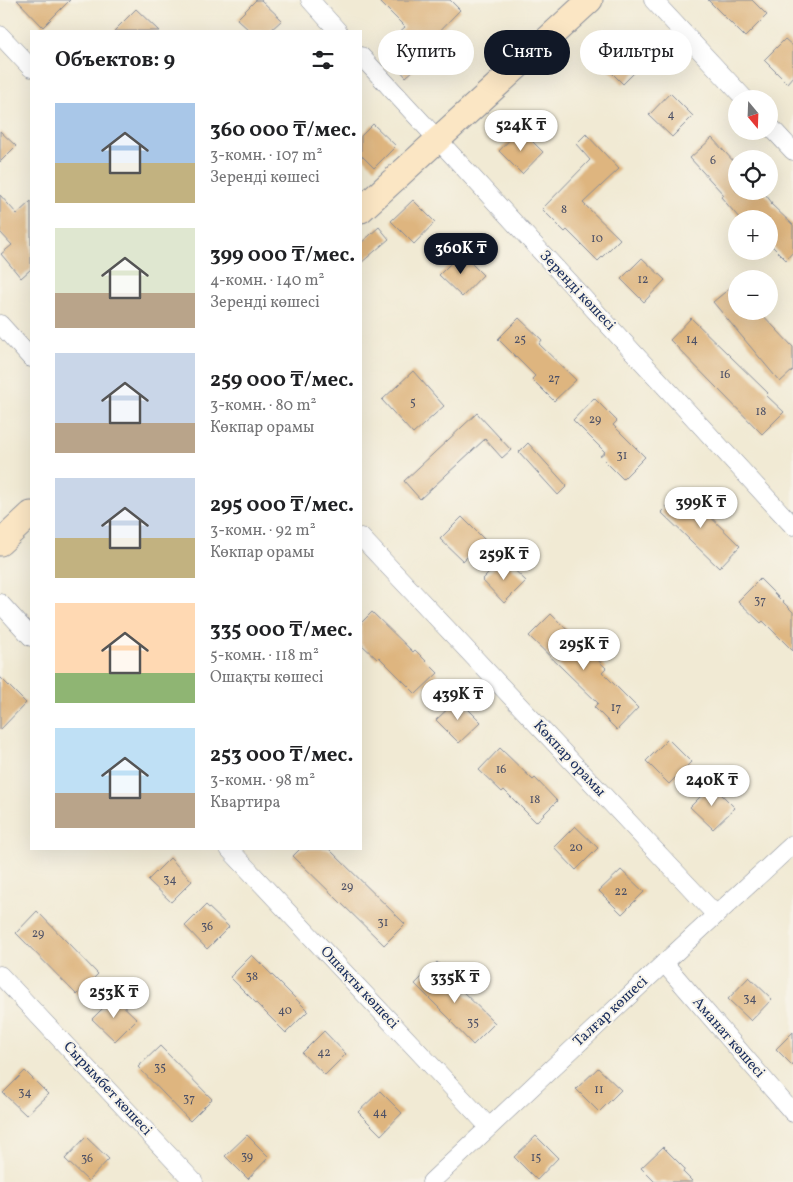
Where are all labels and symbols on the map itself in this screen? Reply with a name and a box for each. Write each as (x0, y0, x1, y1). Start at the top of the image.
north arrow (728, 90, 778, 140)
house number: 4 (667, 107, 675, 123)
pin: 524K ₸ (480, 110, 562, 152)
house number: 6 (710, 153, 716, 169)
house number: 8 (561, 202, 567, 218)
house number: 10 (591, 231, 603, 247)
pin: 360K ₸ (420, 232, 502, 275)
street label: Зеренді көшесі (534, 246, 620, 336)
house number: 12 (637, 272, 649, 288)
house number: 25 (514, 332, 526, 348)
house number: 14 (686, 332, 698, 348)
house number: 16 (720, 367, 730, 383)
house number: 27 (548, 371, 560, 387)
house number: 5 (410, 395, 416, 411)
house number: 18 (756, 404, 766, 420)
house number: 29 (589, 412, 601, 428)
house number: 31 (617, 448, 627, 464)
pin: 399K ₸ (660, 486, 742, 529)
pin: 259K ₸ (463, 538, 545, 581)
house number: 37 (754, 593, 766, 609)
pin: 295K ₸ (543, 628, 625, 671)
pin: 439K ₸ (417, 678, 499, 721)
house number: 17 (611, 700, 621, 716)
street label: Көкпар орамы (528, 716, 610, 802)
house number: 16 (496, 762, 506, 778)
pin: 240K ₸ (671, 764, 753, 807)
house number: 18 (530, 792, 540, 808)
house number: 20 (569, 840, 583, 856)
house number: 34 (163, 872, 177, 888)
house number: 29 (341, 879, 353, 895)
house number: 22 (615, 884, 627, 900)
house number: 31 (378, 915, 388, 931)
house number: 36 (201, 919, 213, 935)
house number: 29 (32, 926, 44, 942)
street label: Ошақты көшесі (315, 942, 403, 1034)
pin: 335K ₸ (414, 962, 496, 1004)
house number: 38 (246, 969, 258, 985)
street label: Талғар көшесі (569, 972, 653, 1052)
pin: 253K ₸ (73, 976, 155, 1019)
house number: 34 (743, 991, 757, 1007)
street label: Аманат көшесі (687, 993, 769, 1083)
house number: 40 (278, 1003, 292, 1019)
house number: 35 (467, 1015, 479, 1031)
street label: Сырымбет көшесі (58, 1037, 156, 1141)
house number: 42 (317, 1045, 331, 1061)
house number: 35 (154, 1060, 166, 1076)
house number: 11 (594, 1082, 604, 1098)
house number: 34 (18, 1085, 32, 1101)
house number: 37 (183, 1091, 195, 1107)
house number: 44 (373, 1105, 387, 1121)
house number: 39 (241, 1149, 253, 1165)
house number: 15 (531, 1150, 541, 1166)
house number: 36 (81, 1151, 93, 1167)

